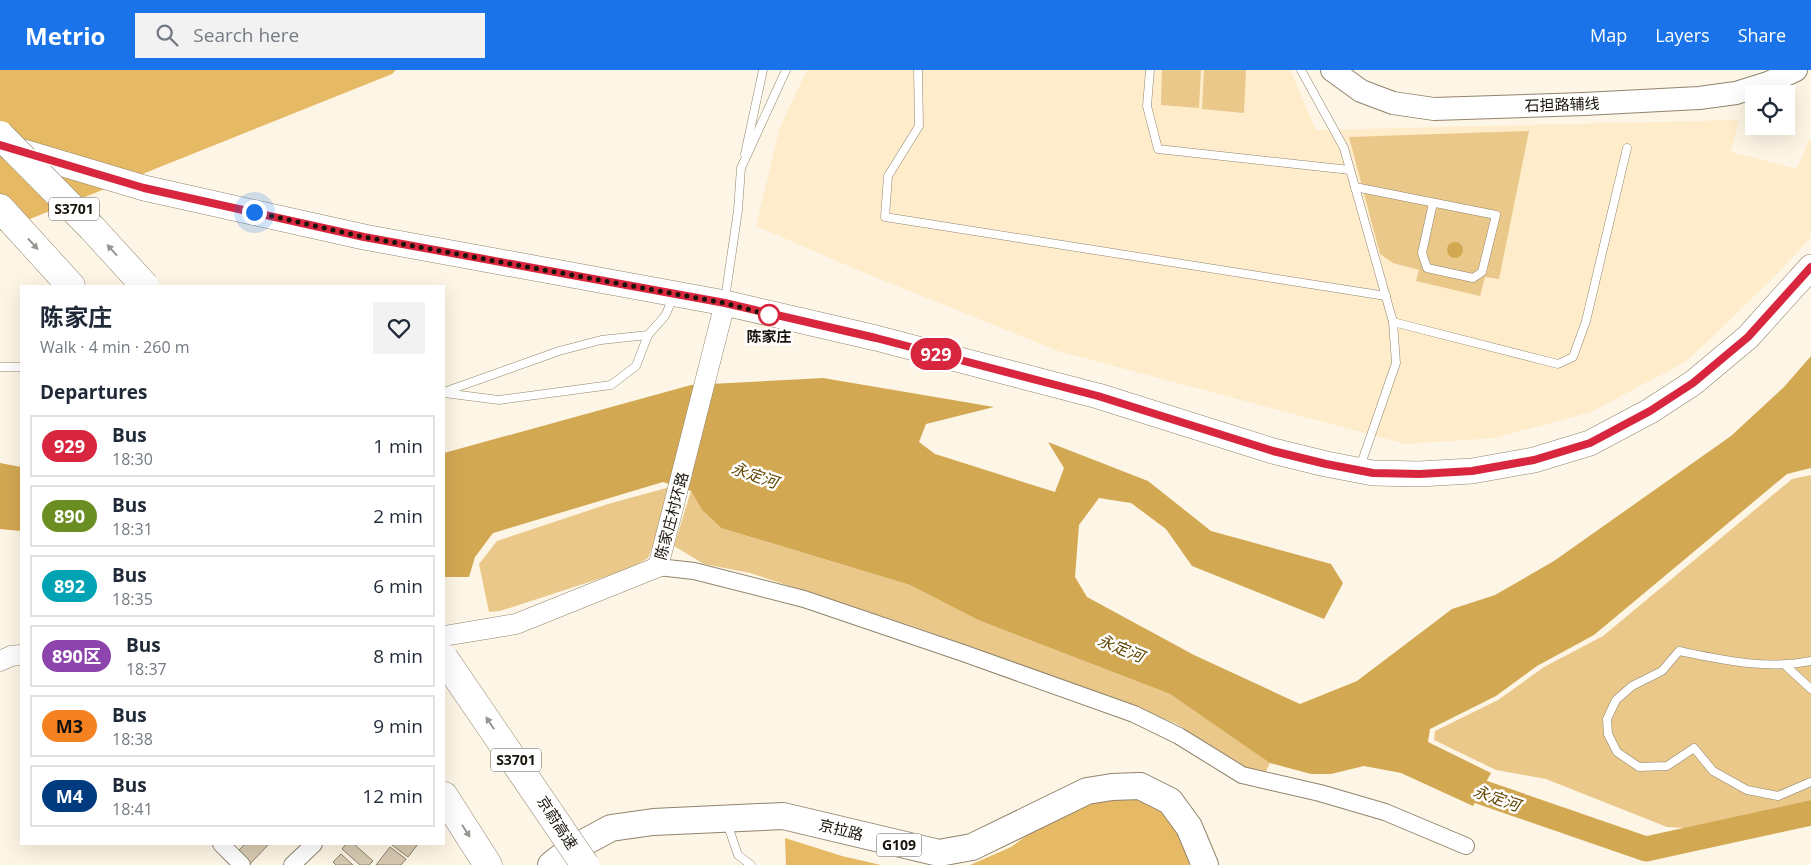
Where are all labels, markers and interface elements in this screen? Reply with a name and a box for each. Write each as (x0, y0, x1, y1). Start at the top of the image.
search box (135, 13, 485, 58)
text: Metrio (25, 19, 105, 52)
icon: search (153, 21, 181, 49)
text: Search here (193, 22, 299, 48)
text: Map (1590, 23, 1627, 47)
text: Layers (1655, 23, 1710, 47)
text: Share (1738, 23, 1786, 47)
map controls (1745, 85, 1795, 135)
button: locate (1745, 85, 1795, 135)
street label: 石担路辅线 (1524, 93, 1600, 115)
road number: S3701 (49, 198, 99, 220)
your location (242, 200, 267, 225)
one-way arrow (27, 237, 39, 249)
one-way arrow (106, 245, 118, 257)
text: 陈家庄 (40, 300, 112, 333)
button: heart (373, 302, 425, 354)
marker: 陈家庄 (758, 304, 780, 326)
place label: 陈家庄 (746, 326, 792, 346)
text: Walk · 4 min · 260 m (40, 336, 190, 358)
line badge: 929 (907, 338, 965, 370)
text: 929 (921, 342, 951, 366)
text: Departures (40, 379, 147, 405)
text: Bus (112, 422, 147, 448)
text: 1 min (373, 433, 423, 459)
text: 929 (54, 434, 85, 458)
text: 18:30 (112, 448, 153, 470)
water label: 永定河 (729, 457, 784, 494)
street label: 陈家庄村环路 (650, 470, 692, 562)
text: Bus (112, 492, 147, 518)
text: 2 min (373, 503, 423, 529)
text: 890 (54, 504, 85, 528)
text: 18:31 (112, 518, 153, 540)
text: Bus (112, 562, 147, 588)
text: 6 min (373, 573, 423, 599)
text: 892 (54, 574, 85, 598)
text: 18:35 (112, 588, 153, 610)
water label: 永定河 (1095, 629, 1150, 668)
text: Bus (126, 632, 161, 658)
text: 8 min (373, 643, 423, 669)
text: 890区 (52, 644, 101, 668)
text: 18:37 (126, 658, 167, 680)
text: Bus (112, 702, 147, 728)
text: 9 min (373, 713, 423, 739)
text: M3 (56, 714, 83, 738)
one-way arrow (485, 716, 495, 729)
text: 18:38 (112, 728, 153, 750)
road number: S3701 (491, 748, 541, 772)
text: Bus (112, 772, 147, 798)
water label: 永定河 (1471, 780, 1526, 817)
text: 12 min (362, 783, 423, 809)
text: M4 (56, 784, 83, 808)
street label: 京蔚高速 (533, 792, 583, 853)
text: 18:41 (112, 798, 153, 820)
street label: 京拉路 (817, 814, 866, 844)
one-way arrow (461, 824, 470, 837)
road number: G109 (876, 834, 922, 856)

